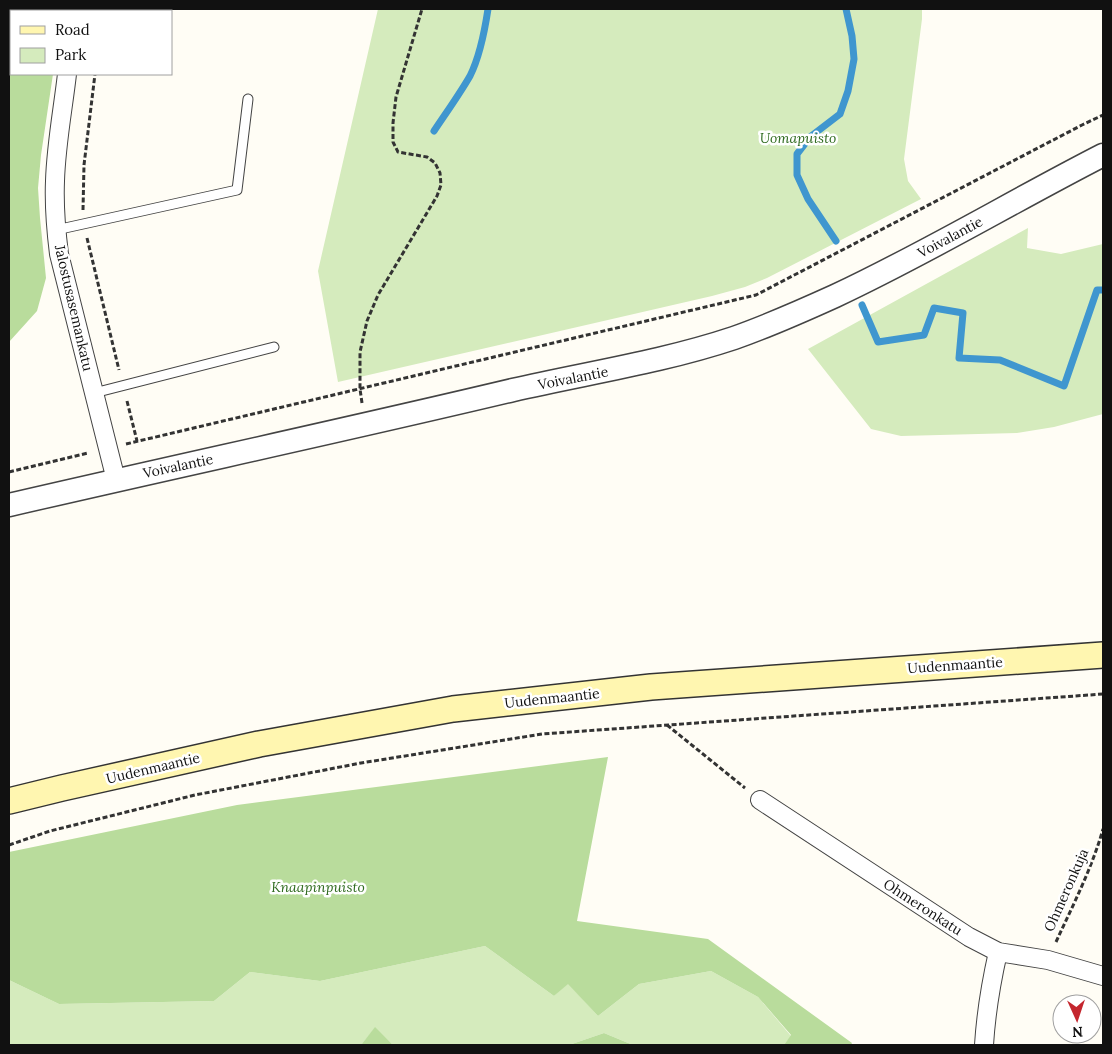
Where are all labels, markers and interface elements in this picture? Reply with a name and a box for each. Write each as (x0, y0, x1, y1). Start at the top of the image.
legend (10, 10, 172, 75)
text: Road (55, 20, 90, 39)
text: Park (55, 45, 86, 64)
park label: Uomapuisto (760, 129, 836, 147)
street label: Voivalantie (913, 212, 986, 262)
street label: Jalostusasemankatu (51, 242, 97, 373)
street label: Voivalantie (535, 362, 610, 394)
street label: Voivalantie (140, 450, 215, 482)
street label: Uudenmaantie (907, 653, 1004, 677)
street label: Uudenmaantie (504, 684, 601, 712)
street label: Uudenmaantie (104, 748, 202, 788)
street label: Ohmeronkuja (1040, 846, 1092, 934)
street label: Ohmeronkatu (880, 875, 966, 939)
park label: Knaapinpuisto (271, 878, 365, 896)
north arrow (1052, 994, 1102, 1044)
text: N (1072, 1023, 1084, 1041)

